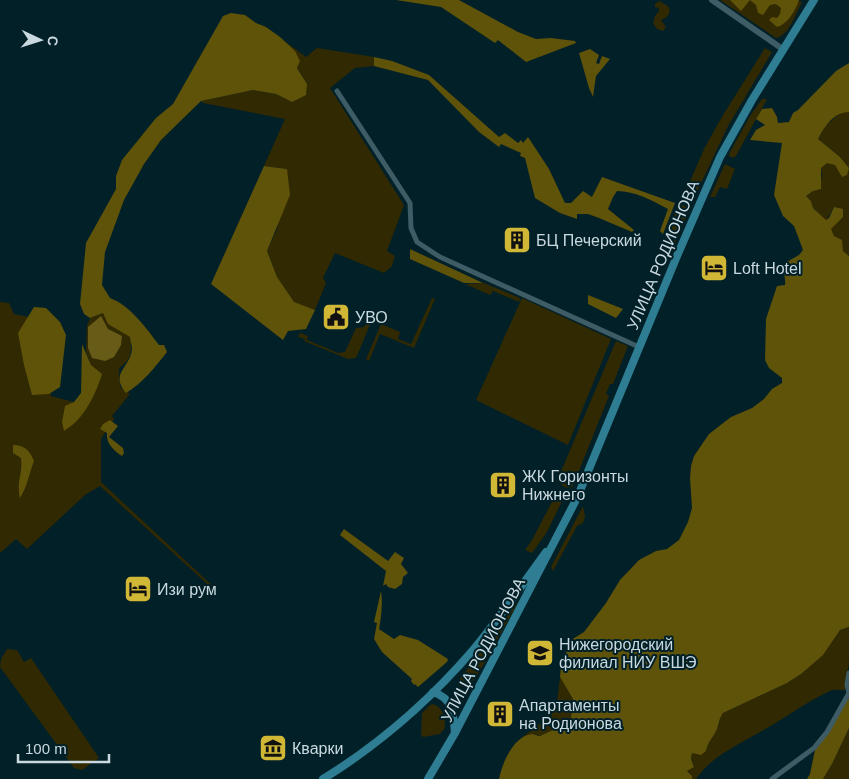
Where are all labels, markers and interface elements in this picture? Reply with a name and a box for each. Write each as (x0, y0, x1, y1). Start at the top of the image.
north arrow (15, 15, 65, 65)
text: С (45, 35, 61, 47)
street label: УЛИЦА РОДИОНОВА (624, 177, 702, 332)
building icon: БЦ Печерский (502, 225, 532, 255)
place label: БЦ Печерский (536, 232, 642, 249)
hotel icon: Loft Hotel (699, 253, 729, 283)
place label: Loft Hotel (733, 260, 801, 277)
public building icon: УВО (321, 302, 351, 332)
place label: УВО (355, 309, 388, 326)
place label: ЖК Горизонты Нижнего (522, 468, 629, 503)
building icon: ЖК Горизонты Нижнего (488, 470, 518, 500)
hotel icon: Изи рум (123, 574, 153, 604)
street label: УЛИЦА РОДИОНОВА (438, 575, 528, 725)
place label: Изи рум (157, 581, 217, 598)
place label: Нижегородский филиал НИУ ВШЭ (559, 636, 697, 671)
school or university icon: Нижегородский филиал НИУ ВШЭ (525, 638, 555, 668)
place label: Апартаменты на Родионова (519, 697, 622, 732)
building icon: Апартаменты на Родионова (485, 699, 515, 729)
scale bar (18, 732, 109, 764)
museum icon: Кварки (258, 733, 288, 763)
text: 100 m (25, 740, 67, 757)
place label: Кварки (292, 740, 343, 757)

